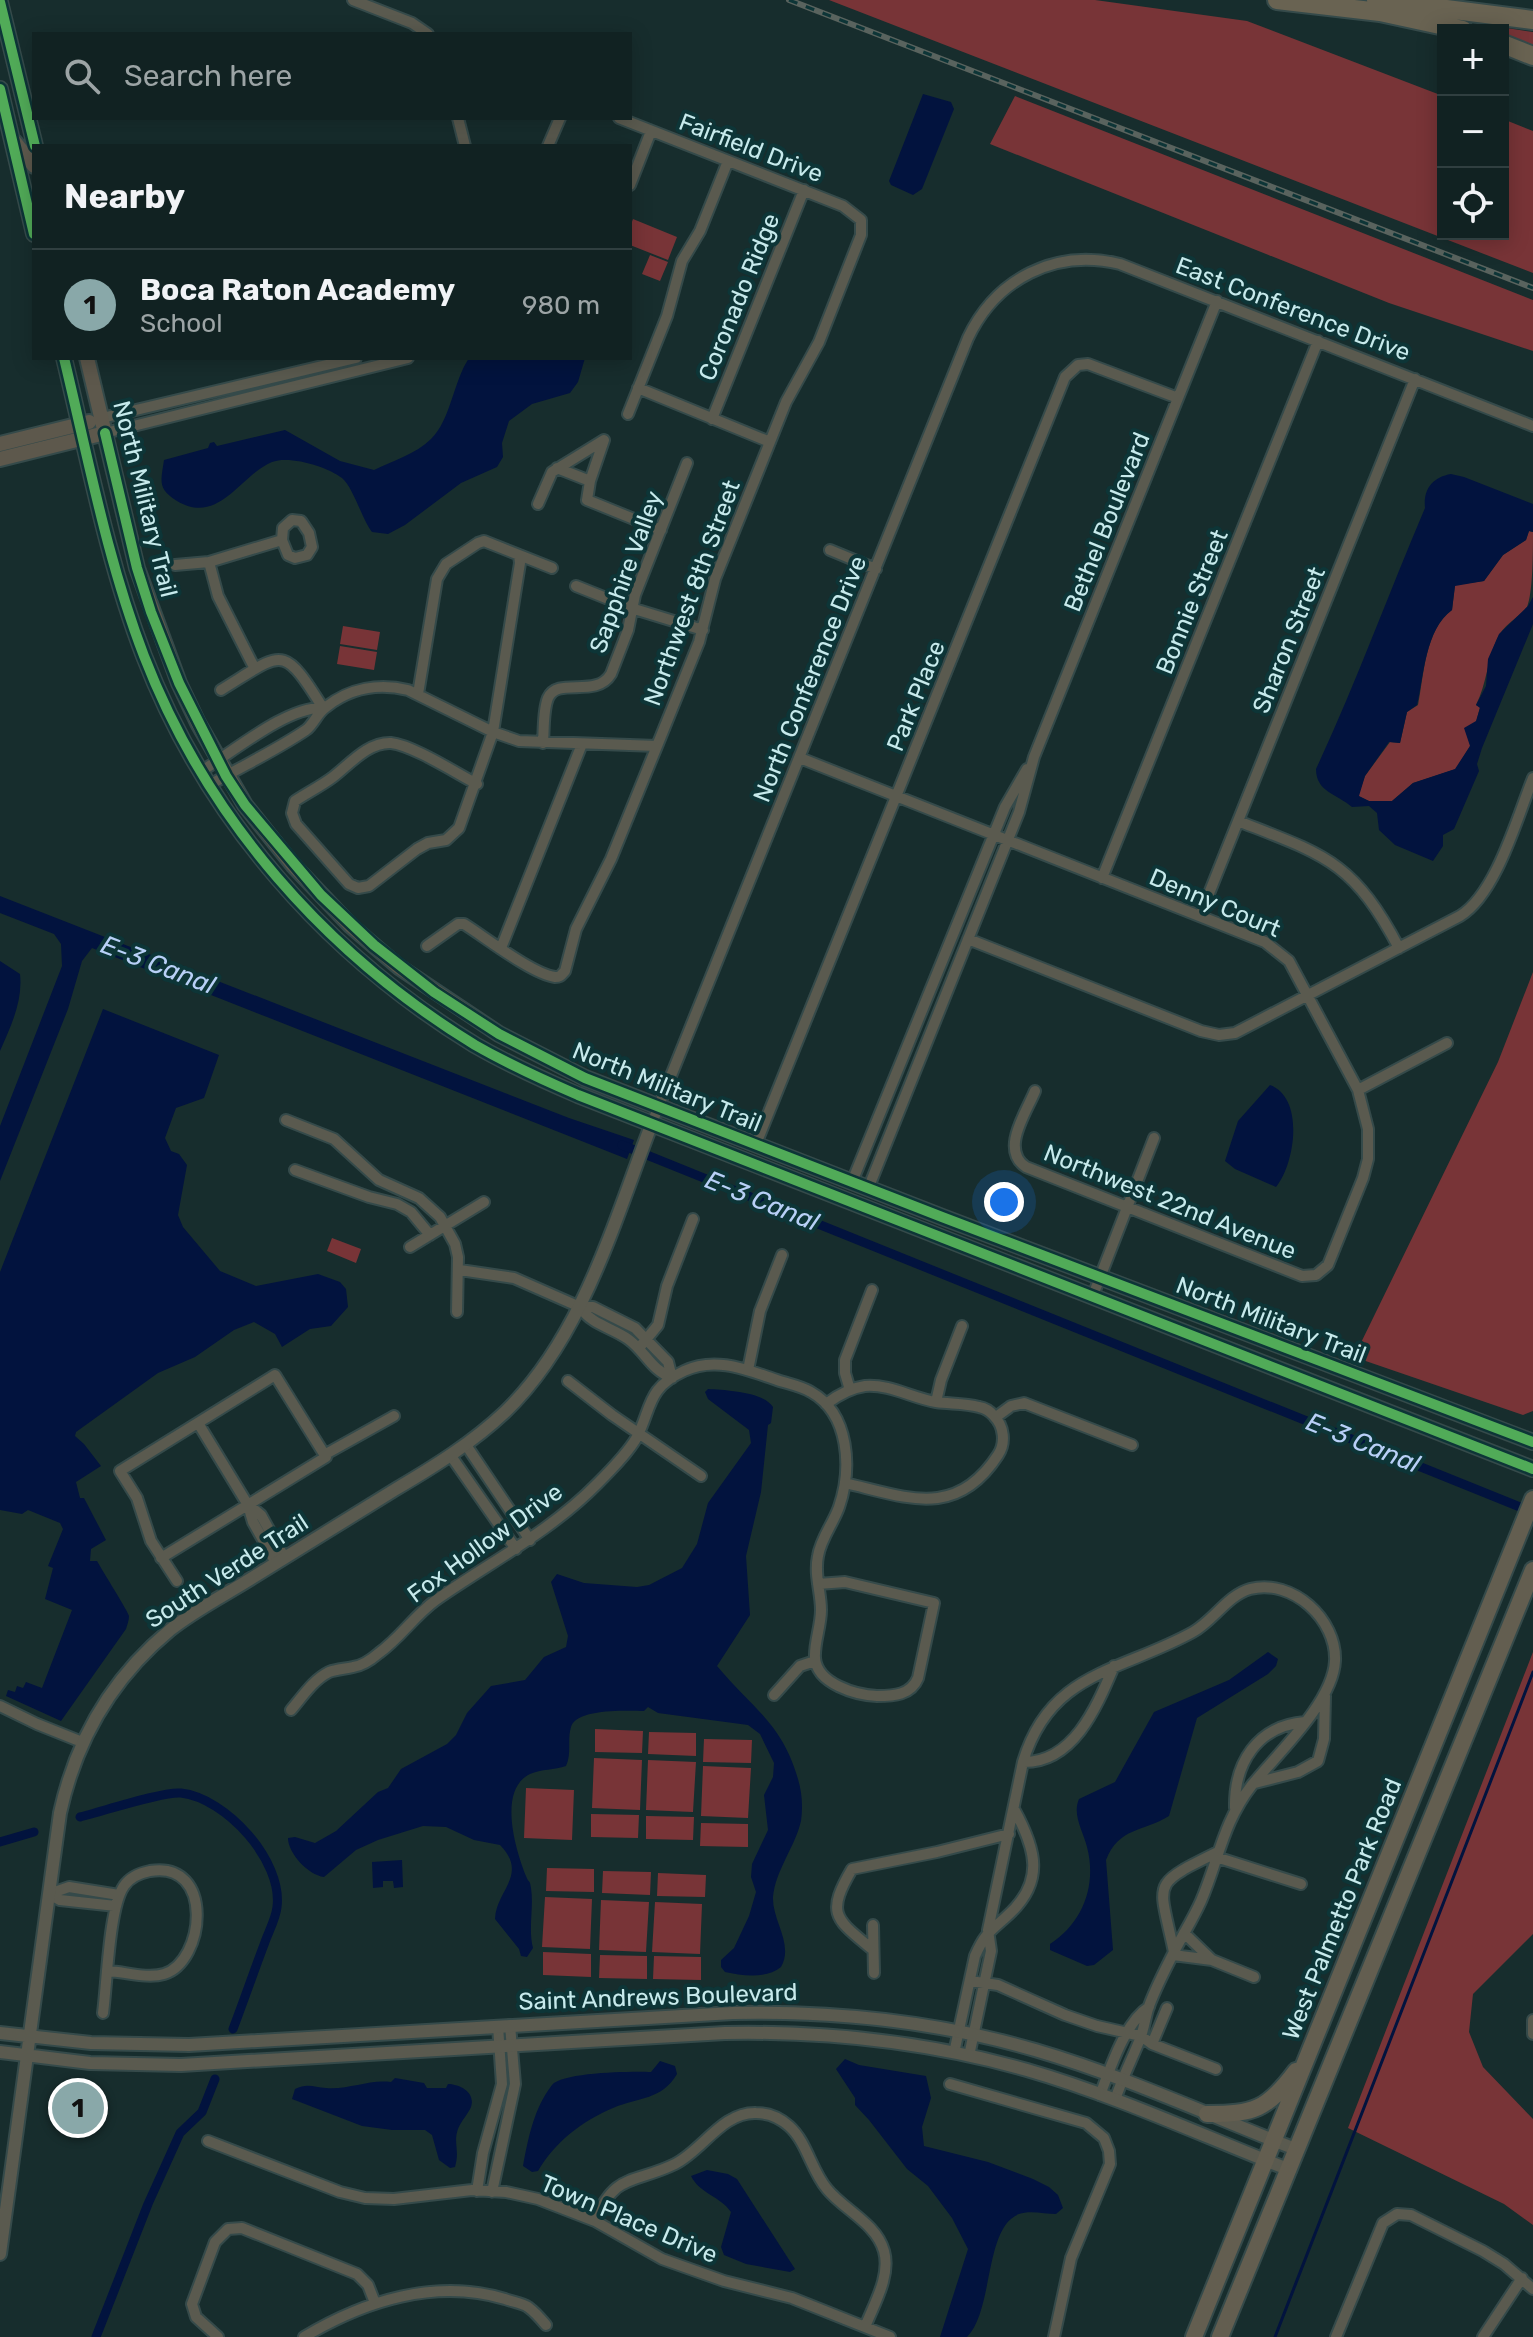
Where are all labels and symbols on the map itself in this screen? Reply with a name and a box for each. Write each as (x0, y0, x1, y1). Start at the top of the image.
street label: Fairfield Drive (675, 108, 827, 188)
street label: Coronado Ridge (693, 209, 785, 385)
street label: East Conference Drive (1172, 251, 1414, 367)
street label: North Military Trail (107, 398, 183, 600)
street label: Bethel Boulevard (1058, 428, 1156, 616)
street label: Northwest 8th Street (638, 476, 746, 710)
street label: Sapphire Valley (584, 487, 668, 657)
street label: Bonnie Street (1150, 526, 1234, 678)
street label: North Conference Drive (748, 552, 872, 806)
street label: Sharon Street (1247, 563, 1331, 717)
street label: Park Place (881, 637, 951, 755)
street label: Denny Court (1145, 863, 1285, 943)
water label: E-3 Canal (96, 929, 220, 1001)
street label: North Military Trail (568, 1036, 766, 1138)
street label: Northwest 22nd Avenue (1040, 1139, 1300, 1265)
water label: E-3 Canal (701, 1164, 824, 1238)
your location (984, 1182, 1024, 1222)
street label: North Military Trail (1172, 1271, 1370, 1369)
water label: E-3 Canal (1302, 1406, 1425, 1480)
street label: Fox Hollow Drive (402, 1477, 568, 1609)
street label: South Verde Trail (141, 1508, 313, 1634)
street label: West Palmetto Park Road (1277, 1774, 1407, 2044)
street label: Saint Andrews Boulevard (518, 1978, 798, 2016)
pin: 1 (52, 2078, 104, 2138)
street label: Town Place Drive (536, 2169, 722, 2269)

